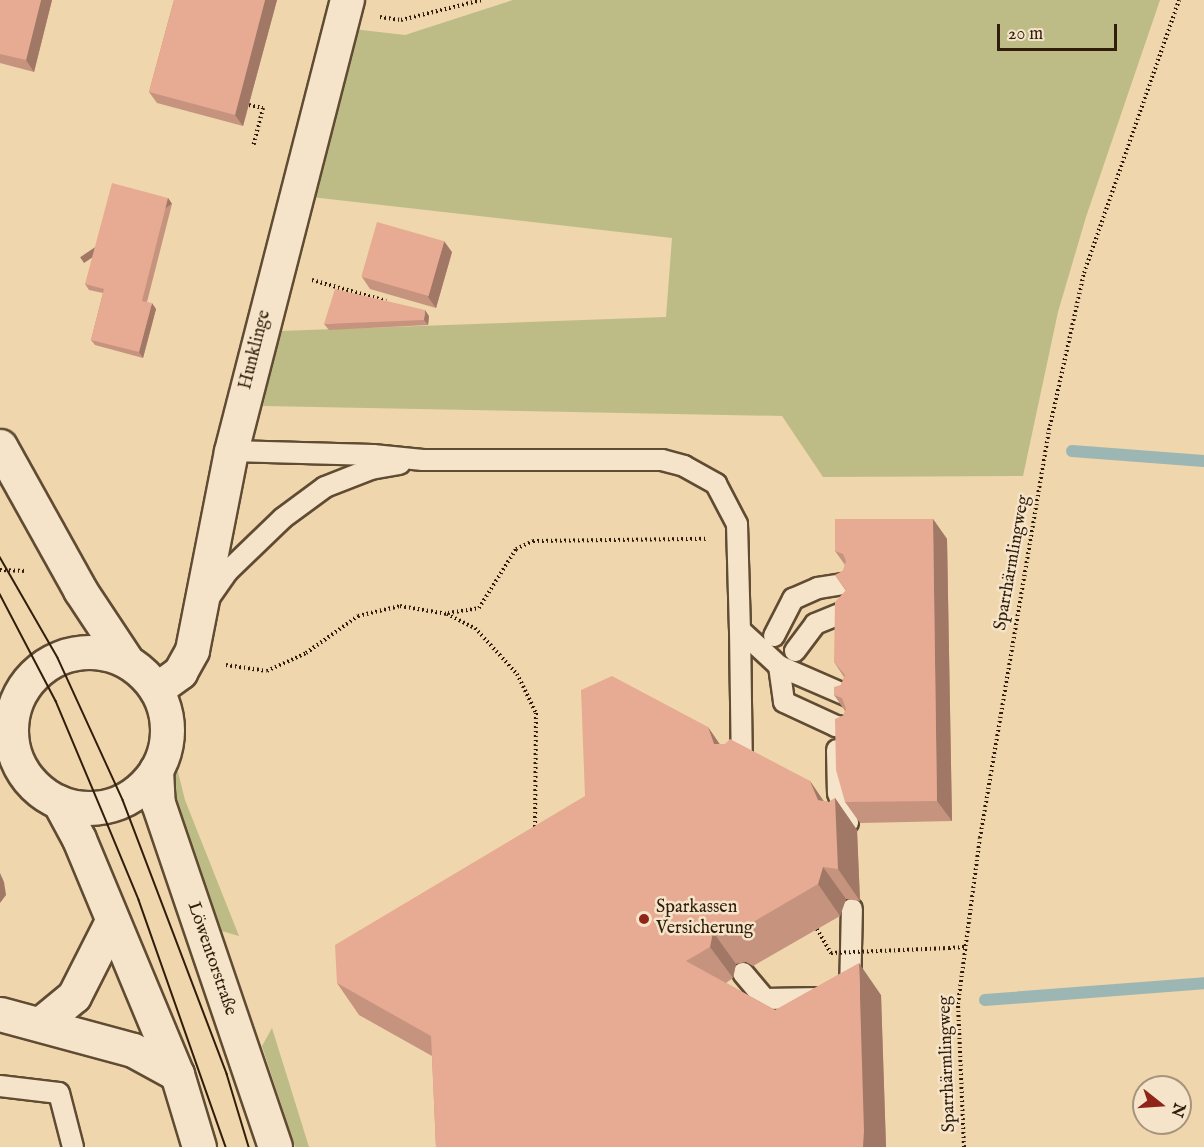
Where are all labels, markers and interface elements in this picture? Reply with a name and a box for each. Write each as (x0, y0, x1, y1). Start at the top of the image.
scale bar (1000, 12, 1120, 50)
text: 20 m (1008, 23, 1043, 46)
street label: Hunklinge (236, 308, 276, 392)
street label: Sparrhärmlingweg (990, 494, 1036, 632)
place label: Sparkassen Versicherung (656, 898, 754, 940)
street label: Löwentorstraße (181, 899, 241, 1019)
marker: Sparkassen Versicherung (637, 912, 651, 926)
street label: Sparrhärmlingweg (935, 995, 961, 1133)
north arrow (1132, 1075, 1192, 1135)
text: N (1166, 1100, 1189, 1119)

